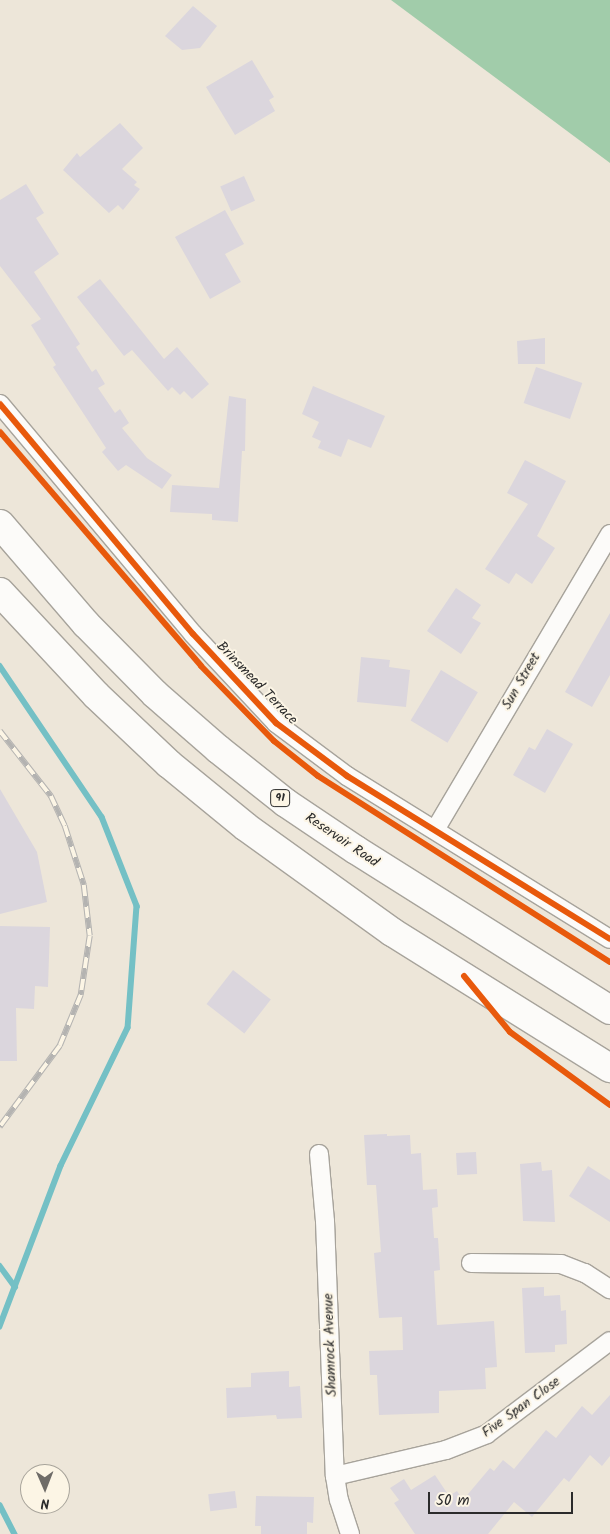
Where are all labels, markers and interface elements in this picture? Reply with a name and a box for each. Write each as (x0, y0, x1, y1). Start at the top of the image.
street label: Brinsmead Terrace (213, 638, 301, 728)
street label: Sun Street (498, 650, 544, 712)
road number: 91 (270, 788, 290, 808)
street label: Reservoir Road (302, 809, 382, 871)
street label: Shamrock Avenue (320, 1293, 340, 1397)
street label: Five Span Close (479, 1373, 563, 1441)
north arrow (20, 1464, 70, 1514)
scale bar (430, 1482, 575, 1514)
text: 50 m (436, 1489, 470, 1513)
text: N (41, 1492, 50, 1514)

